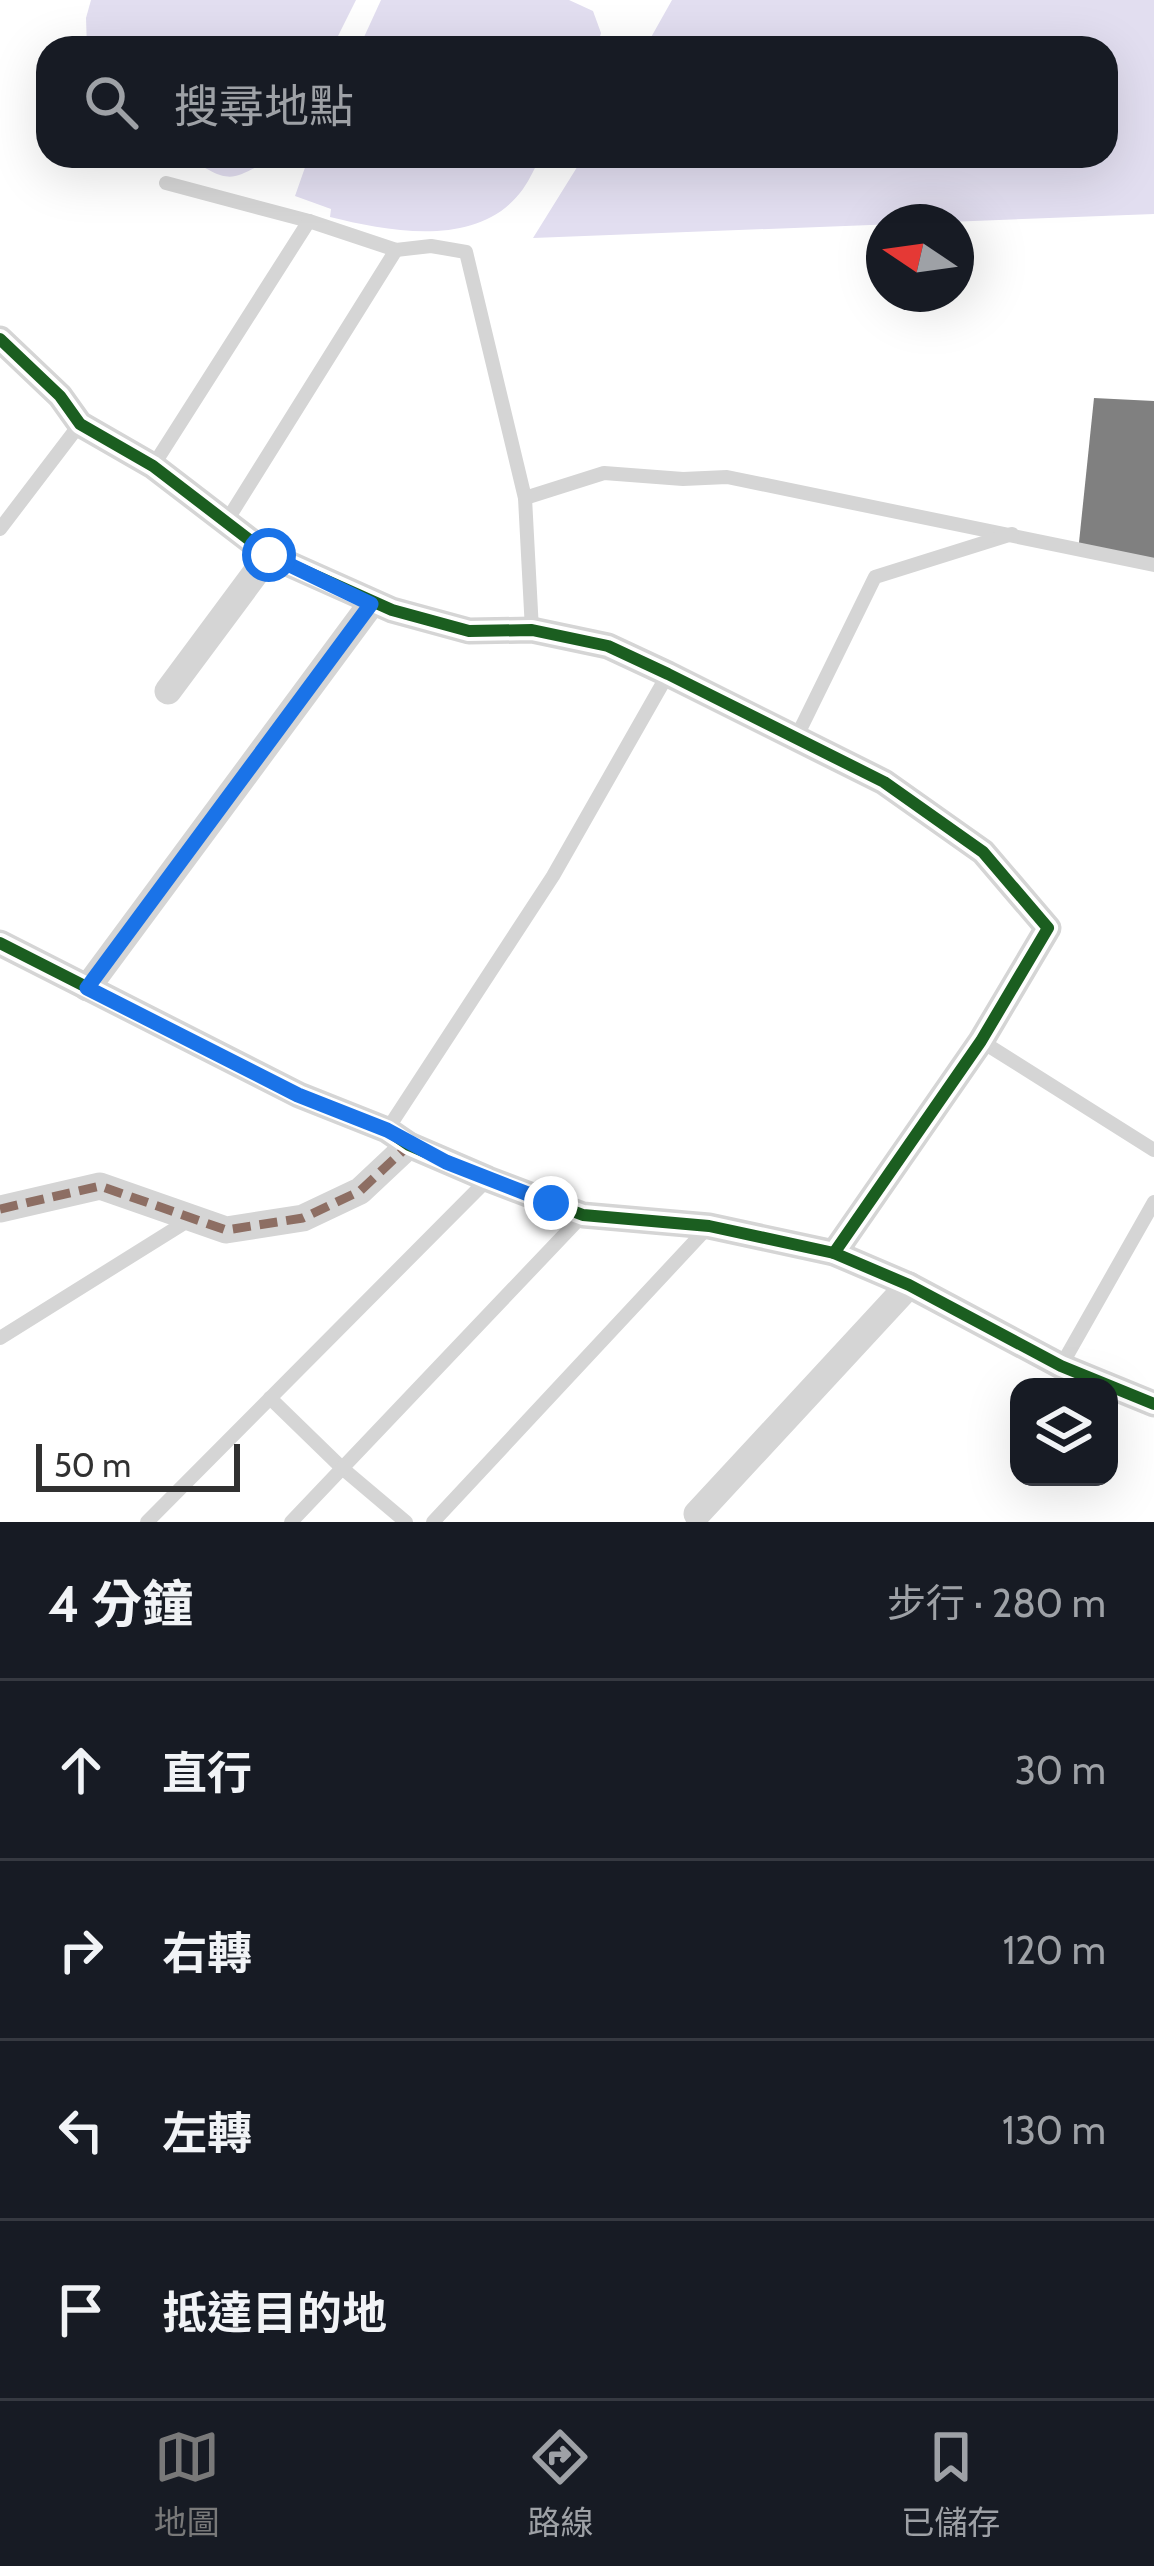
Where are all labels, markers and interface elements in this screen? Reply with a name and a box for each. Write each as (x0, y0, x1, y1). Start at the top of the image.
search box (36, 36, 1118, 168)
icon: search (78, 69, 144, 135)
text: 搜尋地點 (174, 79, 354, 133)
north arrow (866, 204, 974, 312)
route start (242, 528, 296, 582)
route end (524, 1176, 578, 1230)
map controls (1010, 1378, 1118, 1486)
button: layers (1010, 1378, 1118, 1486)
scale bar (36, 1438, 240, 1491)
text: 50 m (54, 1445, 131, 1485)
text: 4 分鐘 (48, 1573, 193, 1635)
text: 步行 · 280 m (887, 1579, 1106, 1627)
icon: ahead (48, 1737, 114, 1803)
text: 直行 (162, 1746, 252, 1800)
text: 30 m (1015, 1746, 1106, 1794)
icon: right (48, 1917, 114, 1983)
text: 右轉 (162, 1926, 252, 1980)
text: 120 m (1003, 1926, 1106, 1974)
icon: left (48, 2097, 114, 2163)
text: 左轉 (162, 2106, 252, 2160)
text: 130 m (1002, 2106, 1106, 2154)
icon: arrive (48, 2277, 114, 2343)
text: 抵達目的地 (162, 2286, 387, 2340)
tab: 地圖 (154, 2424, 220, 2544)
tab: 路線 (527, 2424, 593, 2544)
tab: 已儲存 (901, 2424, 1000, 2544)

